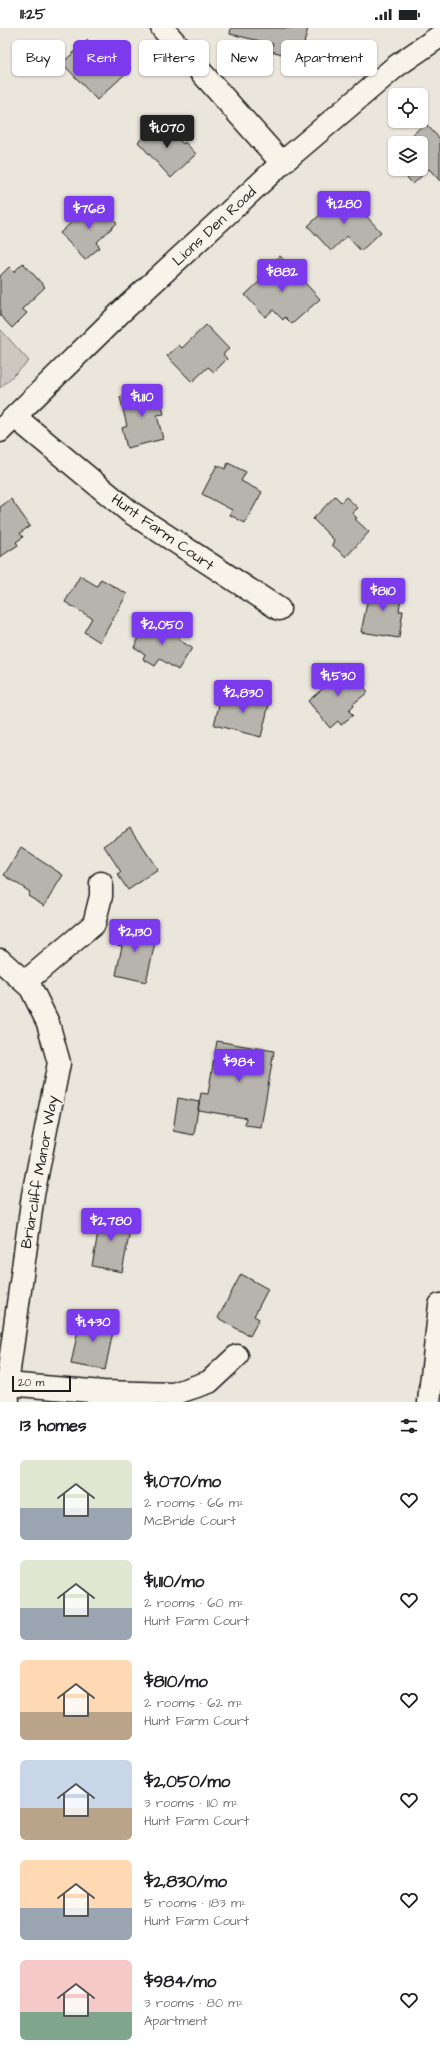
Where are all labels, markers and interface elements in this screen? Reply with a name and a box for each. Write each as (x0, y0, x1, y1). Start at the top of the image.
text: 11:25 (20, 4, 46, 25)
chip: Buy (12, 40, 65, 76)
chip: Rent (73, 40, 131, 76)
chip: Filters (139, 40, 209, 76)
chip: New (217, 40, 273, 76)
chip: Apartment (281, 40, 377, 76)
map controls (388, 88, 428, 176)
button: locate (388, 88, 428, 128)
pin: $1,070 (134, 115, 200, 149)
text: $1,070 (149, 119, 185, 137)
button: layers (388, 136, 428, 176)
street label: Lions Den Road (168, 182, 261, 271)
pin: $1,280 (311, 191, 377, 225)
text: $1,280 (326, 195, 362, 213)
pin: $768 (65, 196, 113, 230)
text: $768 (73, 200, 105, 218)
pin: $882 (258, 259, 306, 293)
text: $882 (266, 263, 298, 281)
pin: $1,110 (109, 384, 175, 418)
text: $1,110 (131, 388, 153, 406)
street label: Hunt Farm Court (107, 489, 218, 576)
pin: $810 (359, 578, 407, 612)
text: $810 (370, 582, 396, 600)
pin: $2,050 (129, 612, 195, 646)
text: $2,050 (141, 616, 183, 634)
pin: $1,530 (305, 663, 371, 697)
text: $1,530 (320, 667, 356, 685)
pin: $2,830 (210, 680, 276, 714)
text: $2,830 (223, 684, 263, 702)
pin: $2,130 (102, 919, 168, 953)
text: $2,130 (118, 923, 152, 941)
pin: $984 (215, 1049, 263, 1083)
text: $984 (223, 1053, 255, 1071)
street label: Briarcliff Manor Way (16, 1094, 64, 1251)
pin: $2,780 (78, 1208, 144, 1242)
text: $2,780 (90, 1212, 132, 1230)
pin: $1,430 (60, 1309, 126, 1343)
text: $1,430 (76, 1313, 110, 1331)
scale bar (12, 1374, 71, 1393)
text: 20 m (18, 1375, 44, 1390)
text: 13 homes (20, 1414, 87, 1438)
icon: filters (398, 1415, 420, 1437)
text: $1,070/mo (144, 1470, 221, 1494)
icon: home (52, 1476, 100, 1524)
icon: heart (398, 1489, 420, 1511)
text: 2 rooms · 66 m² (144, 1494, 244, 1512)
text: McBride Court (144, 1512, 236, 1530)
text: $1,110/mo (144, 1570, 204, 1594)
icon: home (52, 1576, 100, 1624)
icon: heart (398, 1589, 420, 1611)
text: 2 rooms · 60 m² (144, 1594, 244, 1612)
text: Hunt Farm Court (144, 1612, 249, 1630)
text: $810/mo (144, 1670, 208, 1694)
icon: home (52, 1676, 100, 1724)
icon: heart (398, 1689, 420, 1711)
text: 2 rooms · 62 m² (144, 1694, 243, 1712)
text: Hunt Farm Court (144, 1712, 249, 1730)
text: $2,050/mo (144, 1770, 230, 1794)
icon: home (52, 1776, 100, 1824)
icon: heart (398, 1789, 420, 1811)
text: 3 rooms · 110 m² (144, 1794, 238, 1812)
text: Hunt Farm Court (144, 1812, 249, 1830)
text: $2,830/mo (144, 1870, 227, 1894)
icon: home (52, 1876, 100, 1924)
icon: heart (398, 1889, 420, 1911)
text: 5 rooms · 183 m² (144, 1894, 246, 1912)
text: Hunt Farm Court (144, 1912, 249, 1930)
text: $984/mo (144, 1970, 216, 1994)
icon: home (52, 1976, 100, 2024)
icon: heart (398, 1989, 420, 2011)
text: 3 rooms · 80 m² (144, 1994, 243, 2012)
text: Apartment (144, 2012, 208, 2030)

